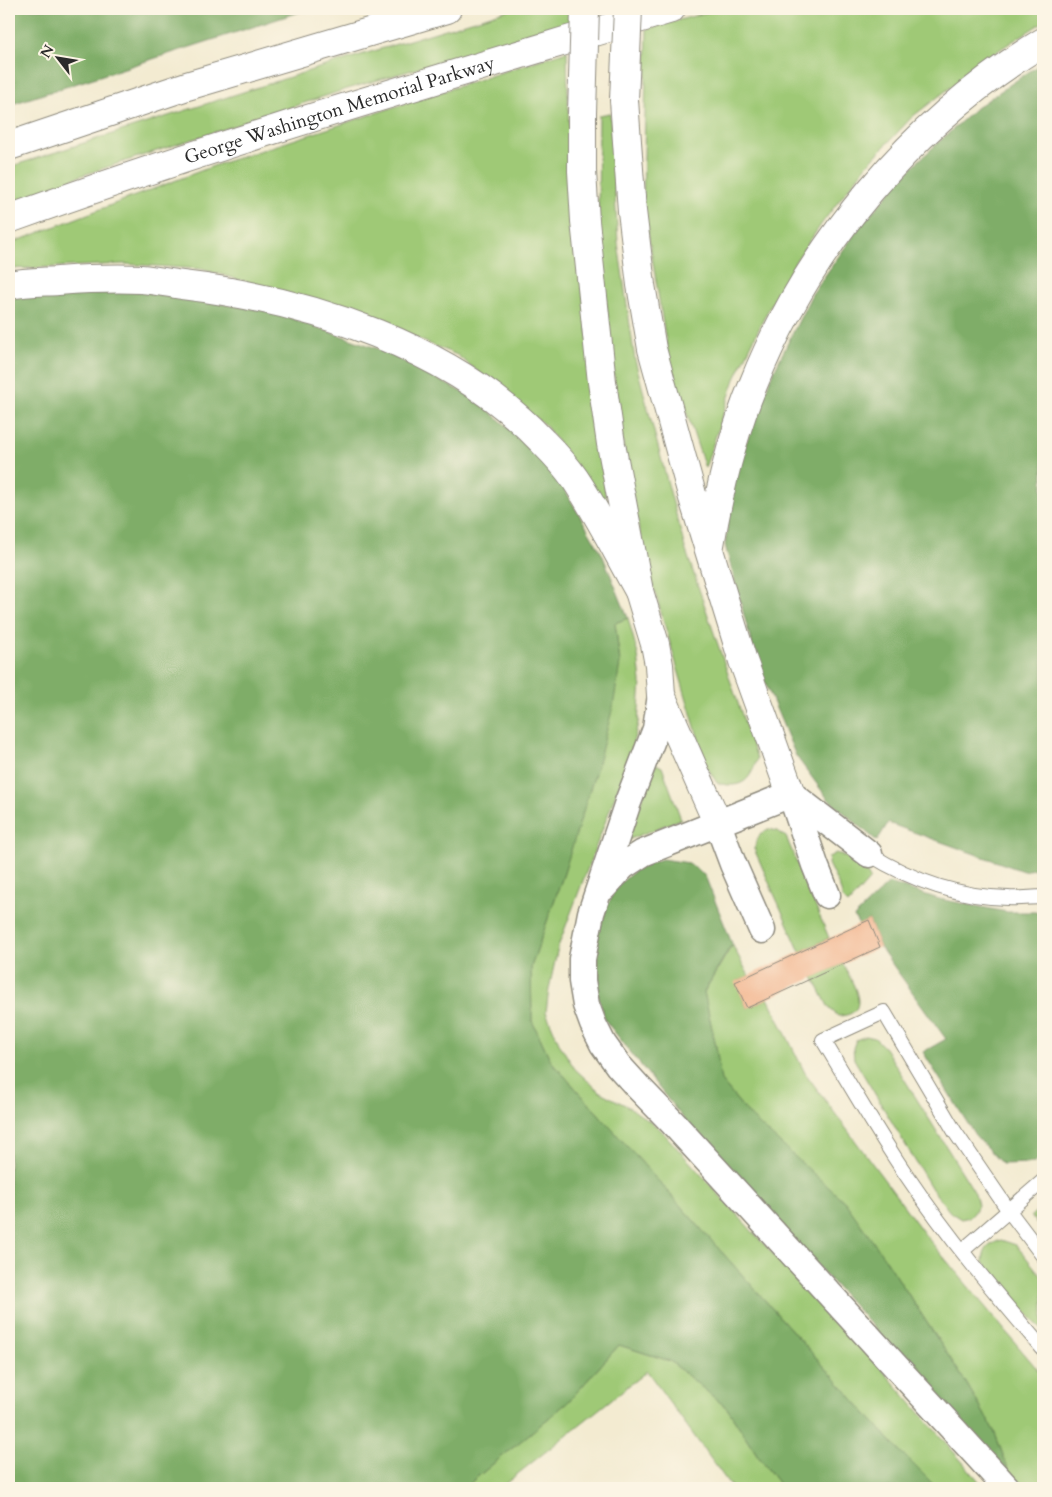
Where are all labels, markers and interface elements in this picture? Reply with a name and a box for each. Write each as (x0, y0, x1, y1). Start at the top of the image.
north arrow (32, 32, 82, 82)
text: N (36, 41, 59, 62)
street label: George Washington Memorial Parkway (181, 50, 498, 171)

